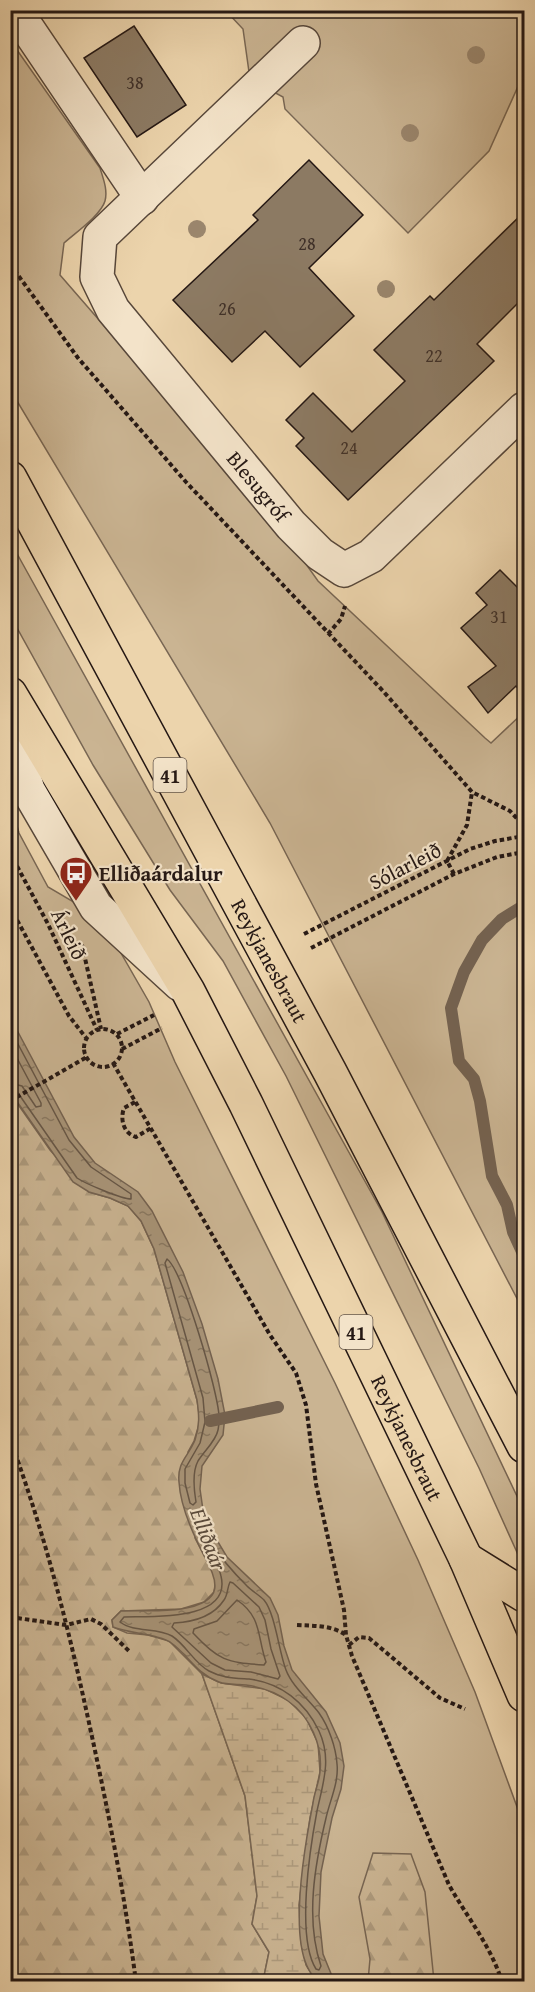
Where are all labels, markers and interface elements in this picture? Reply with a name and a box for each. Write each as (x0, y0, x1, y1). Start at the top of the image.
house number: 38 (126, 69, 144, 96)
house number: 28 (298, 230, 316, 257)
house number: 26 (218, 295, 236, 322)
house number: 22 (425, 342, 443, 369)
house number: 24 (340, 434, 358, 461)
street label: Blesugróf (220, 444, 299, 530)
house number: 31 (490, 603, 508, 630)
road number: 41 (154, 758, 186, 792)
street label: Sólarleið (363, 835, 447, 897)
bus stop icon: Elliðaárdalur (58, 855, 94, 902)
place label: Elliðaárdalur (99, 858, 223, 889)
street label: Reykjanesbraut (224, 893, 316, 1028)
street label: Árleið (43, 903, 95, 965)
road number: 41 (340, 1315, 372, 1349)
street label: Reykjanesbraut (364, 1369, 451, 1507)
water label: Elliðaár (182, 1502, 236, 1576)

